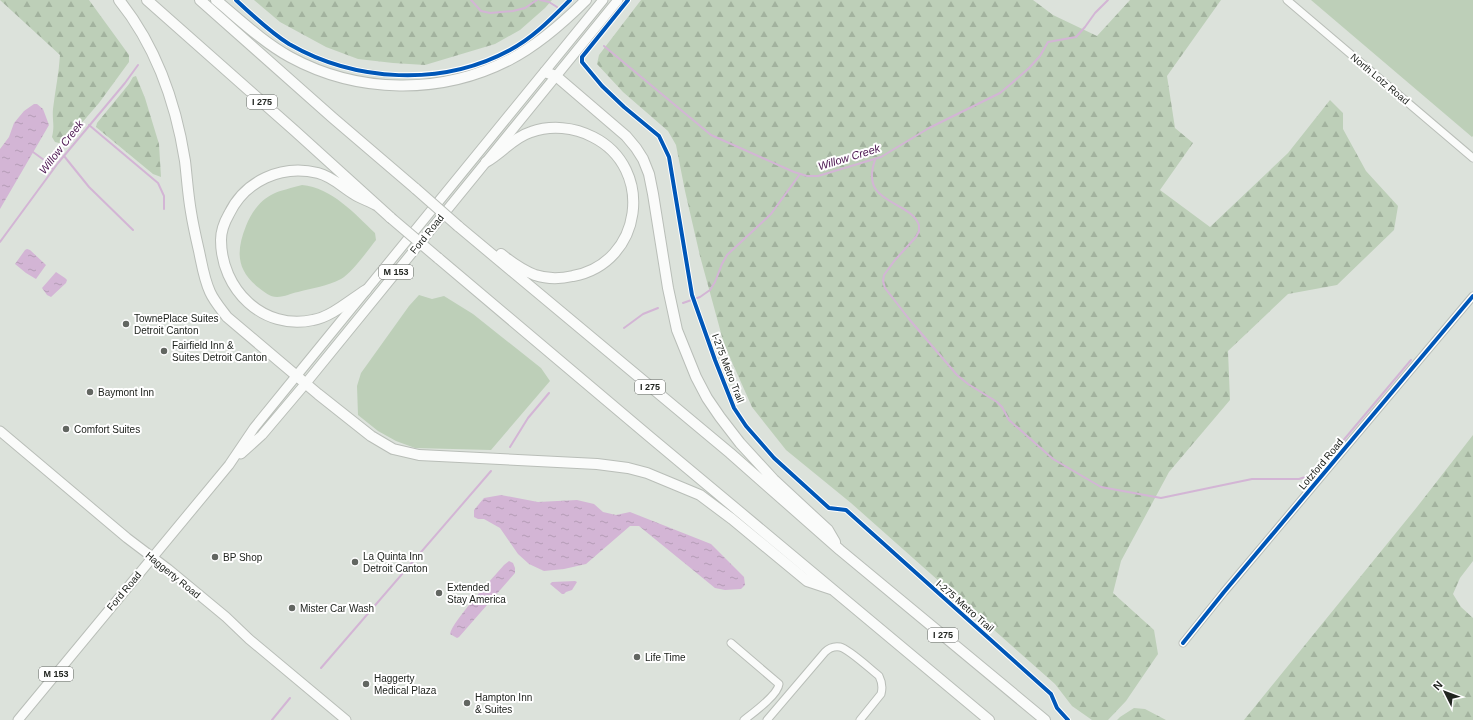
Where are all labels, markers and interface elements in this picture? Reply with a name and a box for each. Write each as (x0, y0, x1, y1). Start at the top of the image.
street label: North Lotz Road (1349, 51, 1411, 107)
road number: I 275 (247, 95, 277, 109)
water label: Willow Creek (37, 118, 86, 176)
water label: Willow Creek (817, 142, 882, 172)
street label: Ford Road (408, 212, 446, 256)
road number: M 153 (379, 265, 413, 279)
place label: TownePlace Suites Detroit Canton (134, 313, 219, 336)
marker: TownePlace Suites Detroit Canton (121, 319, 131, 329)
street label: I-275 Metro Trail (710, 332, 746, 404)
place label: Fairfield Inn & Suites Detroit Canton (172, 340, 267, 363)
marker: Fairfield Inn & Suites Detroit Canton (159, 346, 169, 356)
road number: I 275 (635, 380, 665, 394)
marker: Baymont Inn (85, 387, 95, 397)
place label: Baymont Inn (98, 387, 154, 398)
marker: Comfort Suites (61, 424, 71, 434)
place label: Comfort Suites (74, 424, 140, 435)
street label: Lotzford Road (1297, 436, 1345, 492)
street label: Haggerty Road (143, 550, 203, 600)
place label: La Quinta Inn Detroit Canton (363, 551, 427, 574)
marker: BP Shop (210, 552, 220, 562)
place label: BP Shop (223, 552, 263, 563)
marker: La Quinta Inn Detroit Canton (350, 557, 360, 567)
street label: Ford Road (105, 569, 143, 613)
street label: I-275 Metro Trail (934, 578, 996, 634)
place label: Extended Stay America (447, 582, 506, 605)
marker: Extended Stay America (434, 588, 444, 598)
marker: Mister Car Wash (287, 603, 297, 613)
place label: Mister Car Wash (300, 603, 374, 614)
road number: I 275 (928, 628, 958, 642)
marker: Life Time (632, 652, 642, 662)
place label: Life Time (645, 652, 686, 663)
road number: M 153 (39, 667, 73, 681)
north arrow (1425, 672, 1465, 712)
place label: Haggerty Medical Plaza (374, 673, 437, 696)
text: N (1430, 678, 1445, 692)
marker: Haggerty Medical Plaza (361, 679, 371, 689)
place label: Hampton Inn & Suites (475, 692, 532, 715)
marker: Hampton Inn & Suites (462, 698, 472, 708)

